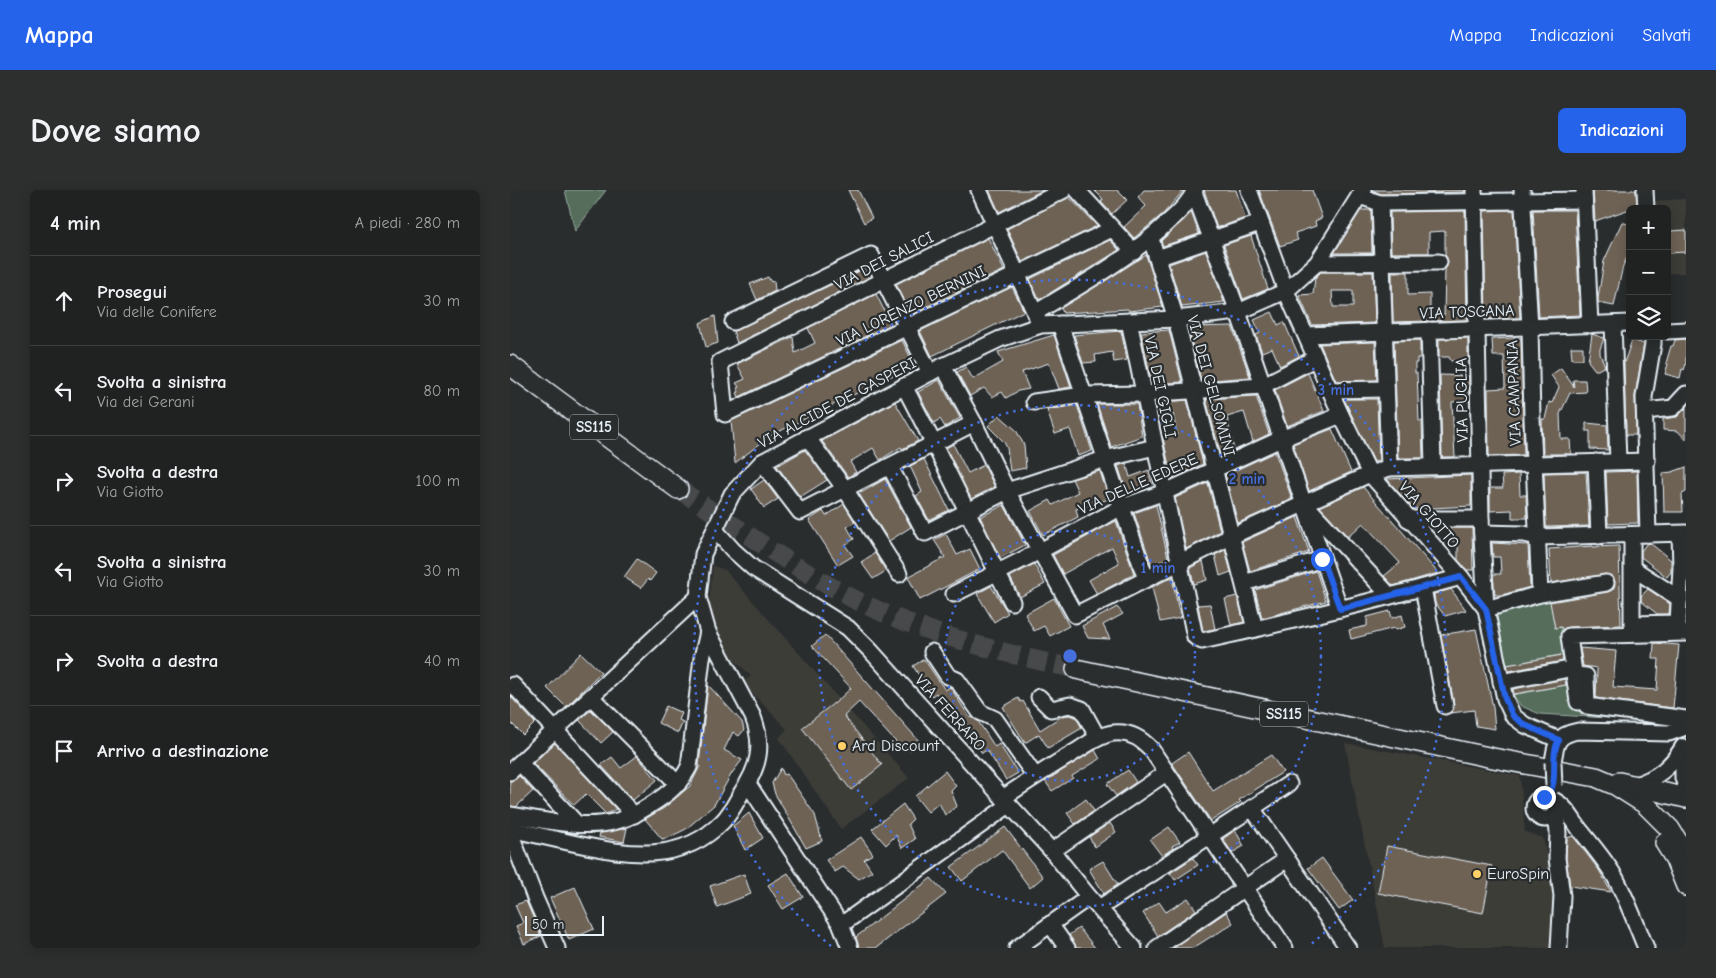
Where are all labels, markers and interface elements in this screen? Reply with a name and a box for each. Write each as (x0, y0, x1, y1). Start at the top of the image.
text: Mappa (25, 21, 94, 49)
text: Mappa (1449, 25, 1502, 46)
text: Indicazioni (1530, 25, 1614, 46)
text: Salvati (1642, 25, 1691, 46)
button: Indicazioni (1558, 108, 1686, 153)
text: Dove siamo (30, 110, 201, 151)
map controls (1626, 205, 1671, 340)
button: + (1626, 205, 1671, 250)
text: 4 min (50, 211, 101, 235)
text: A piedi · 280 m (355, 214, 460, 232)
street label: VIA DEI SALICI (831, 228, 937, 294)
button: − (1626, 250, 1671, 295)
street label: VIA LORENZO BERNINI (833, 262, 989, 350)
text: Prosegui (97, 281, 167, 303)
icon: ahead (50, 287, 78, 315)
text: 30 m (424, 292, 460, 310)
button: layers (1626, 295, 1671, 340)
street label: VIA TOSCANA (1419, 301, 1515, 323)
text: Via delle Conifere (97, 303, 217, 321)
street label: VIA DEI GELSOMINI (1183, 313, 1239, 459)
street label: VIA DEI GIGLI (1140, 334, 1180, 440)
street label: VIA CAMPANIA (1503, 340, 1525, 446)
street label: VIA ALCIDE DE GASPERI (755, 354, 919, 452)
street label: VIA PUGLIA (1452, 358, 1472, 442)
text: Svolta a sinistra (97, 371, 227, 393)
icon: left (50, 377, 78, 405)
text: 3 min (1318, 381, 1354, 399)
text: 80 m (423, 382, 460, 400)
text: Via dei Gerani (97, 393, 195, 411)
road number: SS115 (570, 414, 618, 440)
street label: VIA DELLE EDERE (1076, 449, 1201, 518)
text: Svolta a destra (97, 461, 218, 483)
icon: right (50, 467, 78, 495)
text: 2 min (1229, 470, 1265, 488)
text: 100 m (416, 472, 460, 490)
street label: VIA GIOTTO (1395, 478, 1463, 552)
text: Via Giotto (97, 483, 163, 501)
route start (1311, 548, 1334, 571)
text: Svolta a sinistra (97, 551, 227, 573)
icon: left (50, 557, 78, 585)
text: 1 min (1141, 559, 1175, 577)
text: 30 m (424, 562, 460, 580)
text: Via Giotto (97, 573, 163, 591)
icon: right (50, 647, 78, 675)
centre of rings (1061, 647, 1079, 665)
text: Svolta a destra (97, 650, 218, 672)
text: 40 m (424, 652, 460, 670)
street label: VIA FERRARO (911, 671, 989, 755)
road number: SS115 (1260, 702, 1308, 726)
icon: arrive (50, 737, 78, 765)
place label: Ard Discount (852, 737, 939, 755)
text: Arrivo a destinazione (97, 740, 269, 762)
marker: Ard Discount (836, 740, 848, 752)
route end (1533, 786, 1556, 809)
place label: EuroSpin (1487, 865, 1549, 883)
marker: EuroSpin (1471, 868, 1483, 880)
scale bar (525, 913, 604, 936)
text: 50 m (532, 916, 564, 933)

